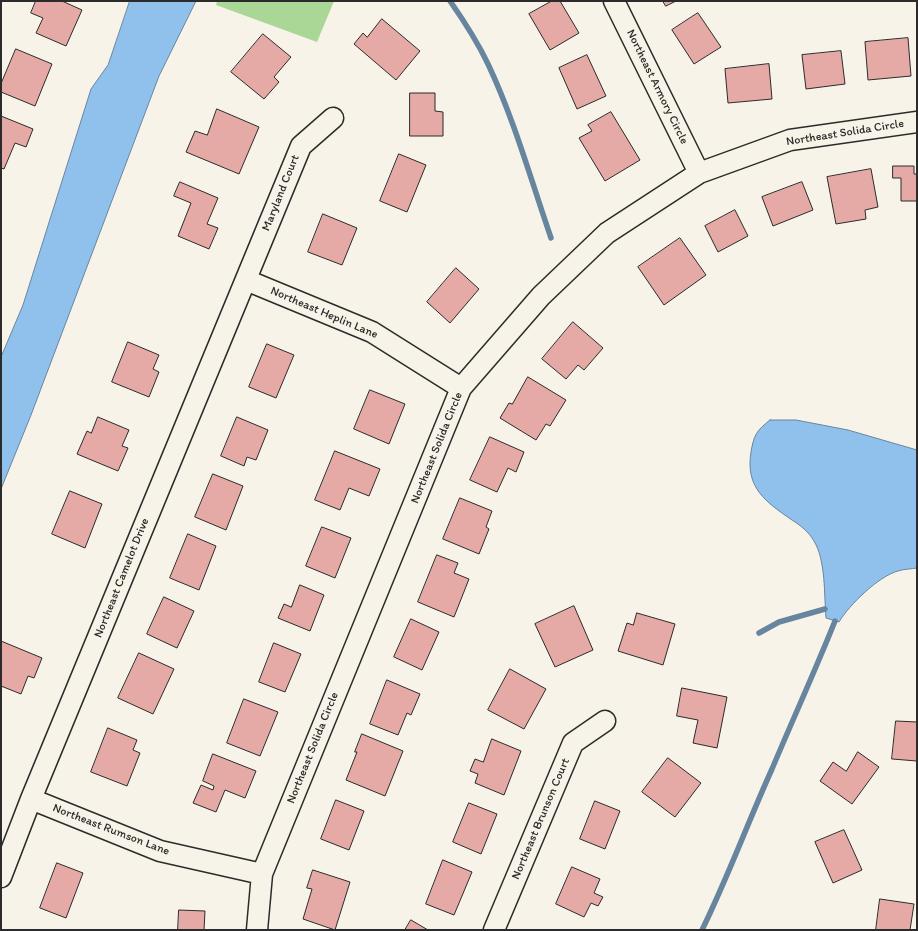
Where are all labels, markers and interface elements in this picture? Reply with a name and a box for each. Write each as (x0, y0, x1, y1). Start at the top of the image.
street label: Northeast Armory Circle (623, 27, 691, 147)
street label: Northeast Solida Circle (785, 117, 905, 149)
street label: Maryland Court (259, 153, 303, 233)
street label: Northeast Heplin Lane (268, 284, 380, 342)
street label: Northeast Solida Circle (408, 390, 466, 506)
street label: Northeast Camelot Drive (91, 516, 153, 640)
street label: Northeast Solida Circle (284, 690, 342, 806)
street label: Northeast Brunson Court (509, 756, 573, 882)
street label: Northeast Rumson Lane (51, 801, 171, 859)

